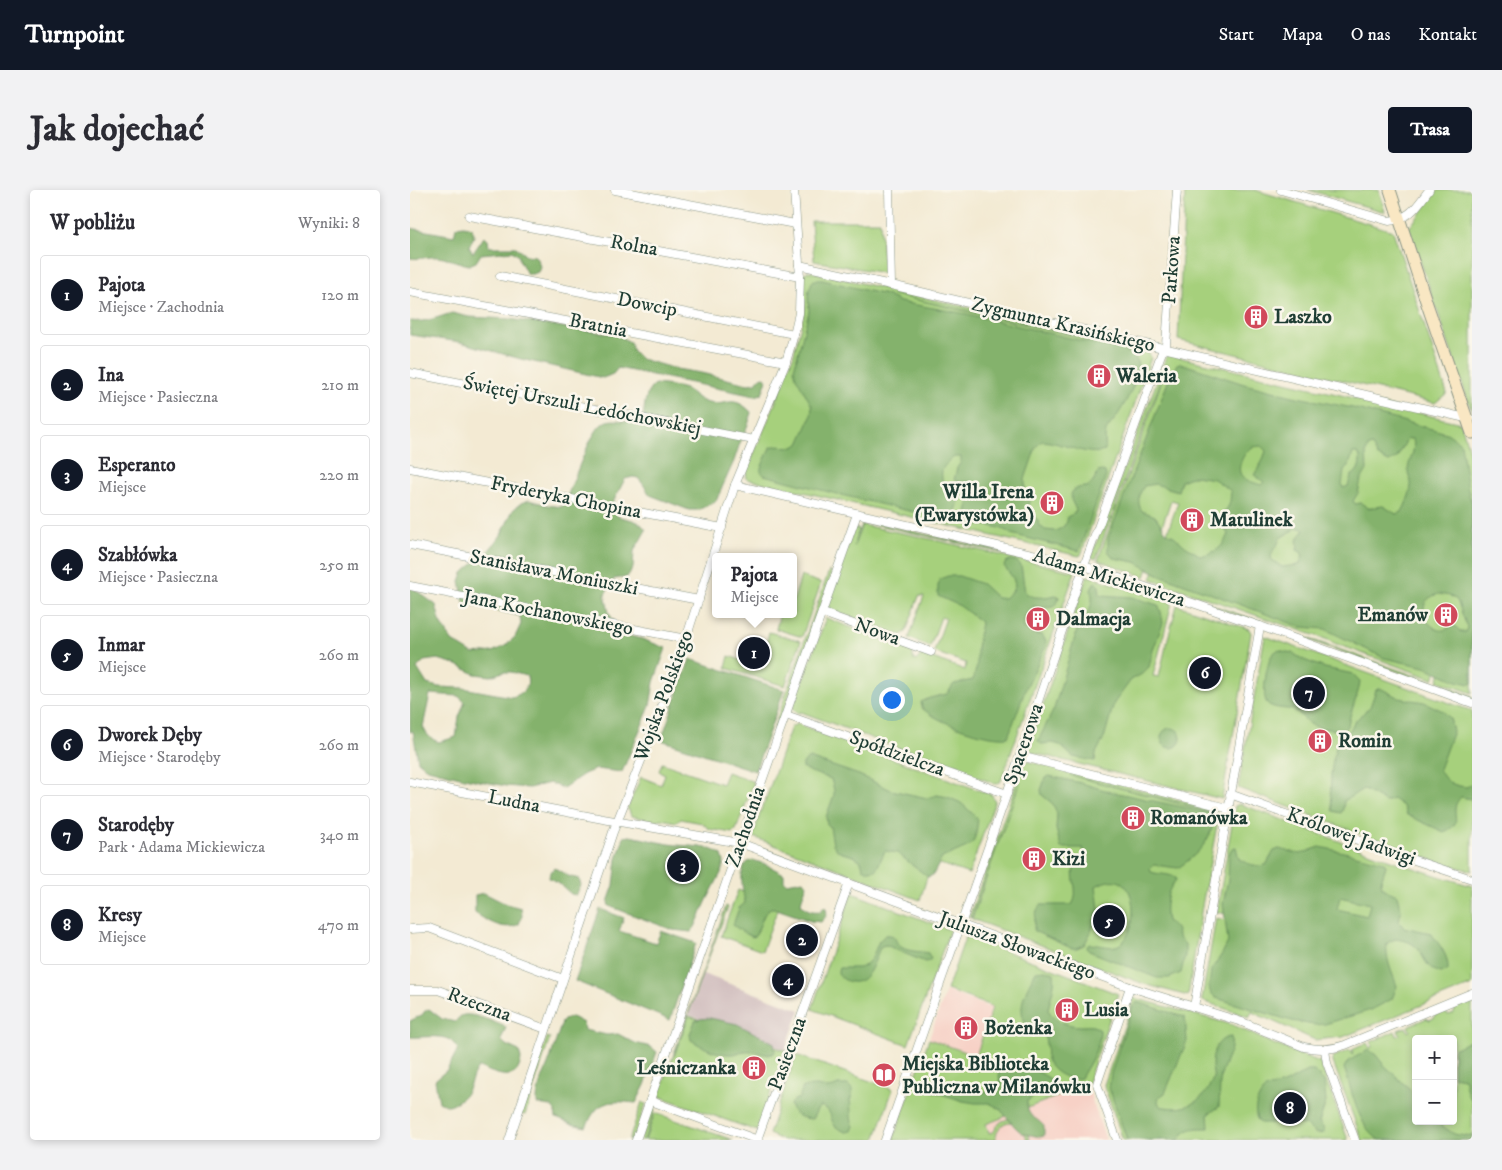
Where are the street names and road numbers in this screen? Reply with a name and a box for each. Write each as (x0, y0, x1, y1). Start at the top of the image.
street label: Rolna (608, 230, 660, 263)
street label: Parkowa (1157, 235, 1187, 305)
street label: Dowcip (615, 287, 679, 323)
street label: Zygmunta Krasińskiego (969, 292, 1157, 358)
street label: Bratnia (567, 308, 630, 344)
street label: Świętej Urszuli Ledóchowskiej (461, 370, 703, 441)
street label: Fryderyka Chopina (488, 471, 644, 525)
street label: Adama Mickiewicza (1030, 543, 1189, 613)
street label: Stanisława Moniuszki (468, 544, 640, 602)
street label: Jana Kochanowskiego (459, 584, 635, 642)
street label: Nowa (851, 612, 904, 652)
street label: Wojska Polskiego (628, 627, 699, 766)
street label: Spacerowa (998, 700, 1050, 788)
street label: Spółdzielcza (846, 725, 949, 783)
street label: Zachodnia (720, 783, 772, 871)
street label: Ludna (486, 785, 543, 819)
street label: Królowej Jadwigi (1283, 802, 1419, 872)
street label: Juliusza Słowackiego (933, 905, 1099, 986)
street label: Rzeczna (443, 982, 515, 1028)
street label: Pasieczna (763, 1013, 813, 1094)

